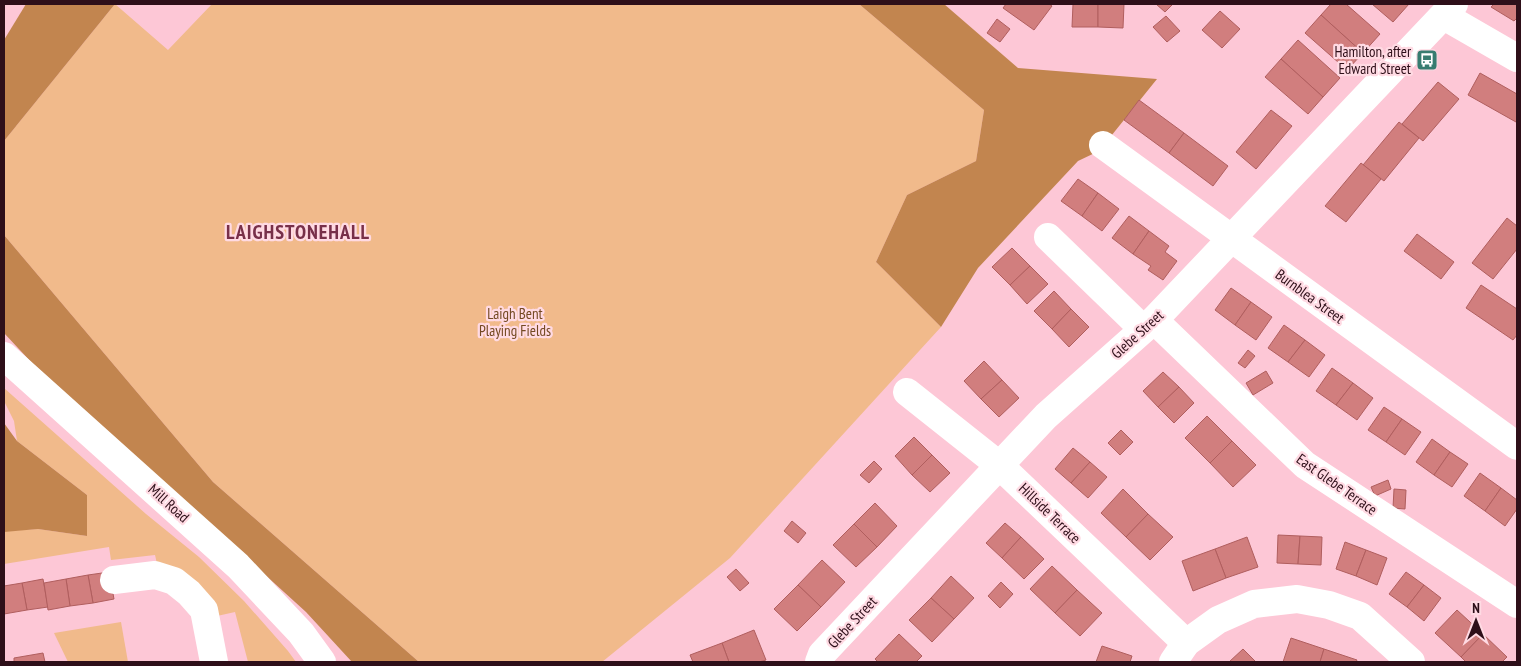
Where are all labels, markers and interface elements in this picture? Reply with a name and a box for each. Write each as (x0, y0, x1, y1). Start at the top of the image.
place label: Hamilton, after Edward Street (1334, 42, 1412, 78)
bus stop icon: Hamilton, after Edward Street (1415, 48, 1439, 72)
district label: LAIGHSTONEHALL (226, 219, 370, 245)
street label: Burnblea Street (1272, 265, 1348, 327)
park label: Laigh Bent Playing Fields (479, 304, 551, 340)
street label: Glebe Street (1107, 306, 1167, 362)
street label: East Glebe Terrace (1293, 449, 1381, 519)
street label: Hillside Terrace (1015, 479, 1085, 547)
street label: Mill Road (145, 480, 193, 526)
street label: Glebe Street (823, 592, 881, 652)
north arrow (1451, 596, 1501, 646)
text: N (1472, 599, 1480, 617)

